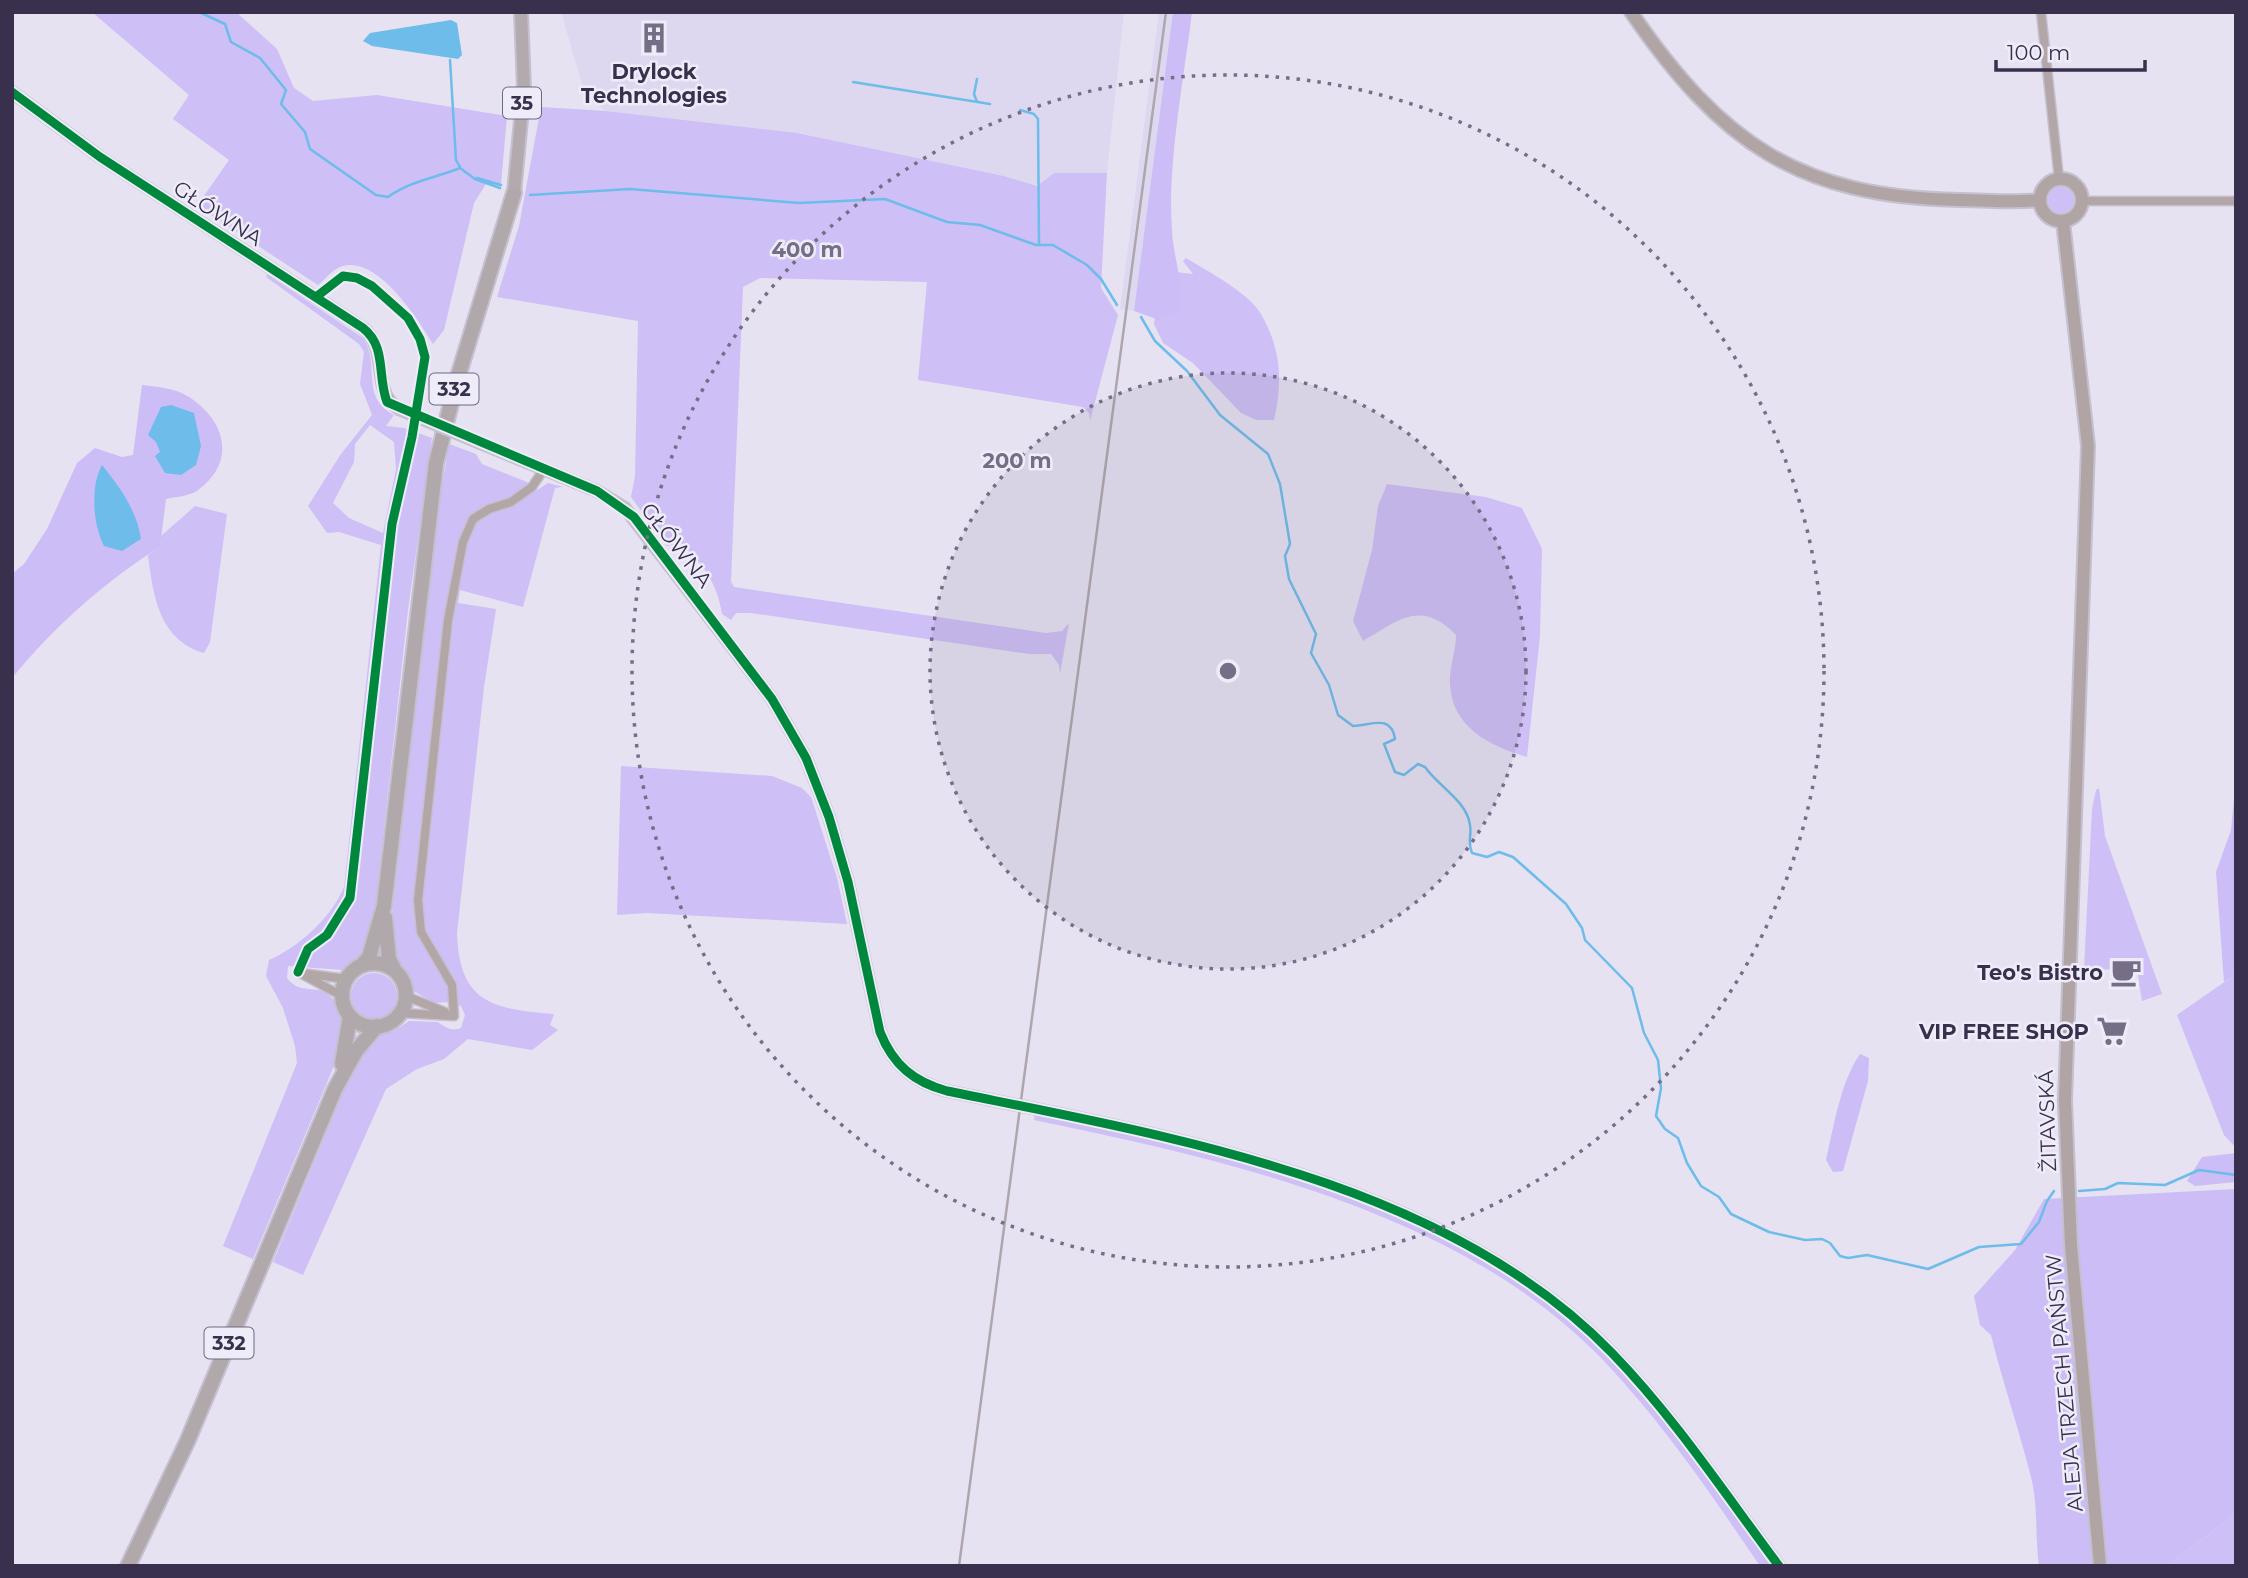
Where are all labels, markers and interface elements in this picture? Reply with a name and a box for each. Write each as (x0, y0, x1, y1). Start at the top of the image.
building icon: Drylock Technologies (637, 21, 671, 55)
scale bar (1996, 28, 2145, 72)
text: 100 m (2007, 40, 2070, 65)
place label: Drylock Technologies (581, 59, 727, 108)
road number: 35 (503, 88, 541, 118)
street label: GŁÓWNA (169, 175, 268, 251)
text: 400 m (772, 237, 842, 262)
road number: 332 (430, 374, 478, 404)
text: 200 m (983, 448, 1051, 473)
street label: GŁÓWNA (636, 498, 718, 593)
centre of rings (1216, 659, 1240, 683)
cafe icon: Teo's Bistro (2109, 955, 2143, 989)
place label: Teo's Bistro (1977, 960, 2103, 985)
supermarket icon: VIP FREE SHOP (2095, 1014, 2129, 1048)
place label: VIP FREE SHOP (1918, 1019, 2089, 1044)
street label: ŽITAVSKÁ (2033, 1069, 2061, 1173)
street label: ALEJA TRZECH PAŃSTW (2040, 1253, 2088, 1513)
road number: 332 (204, 1328, 254, 1358)

